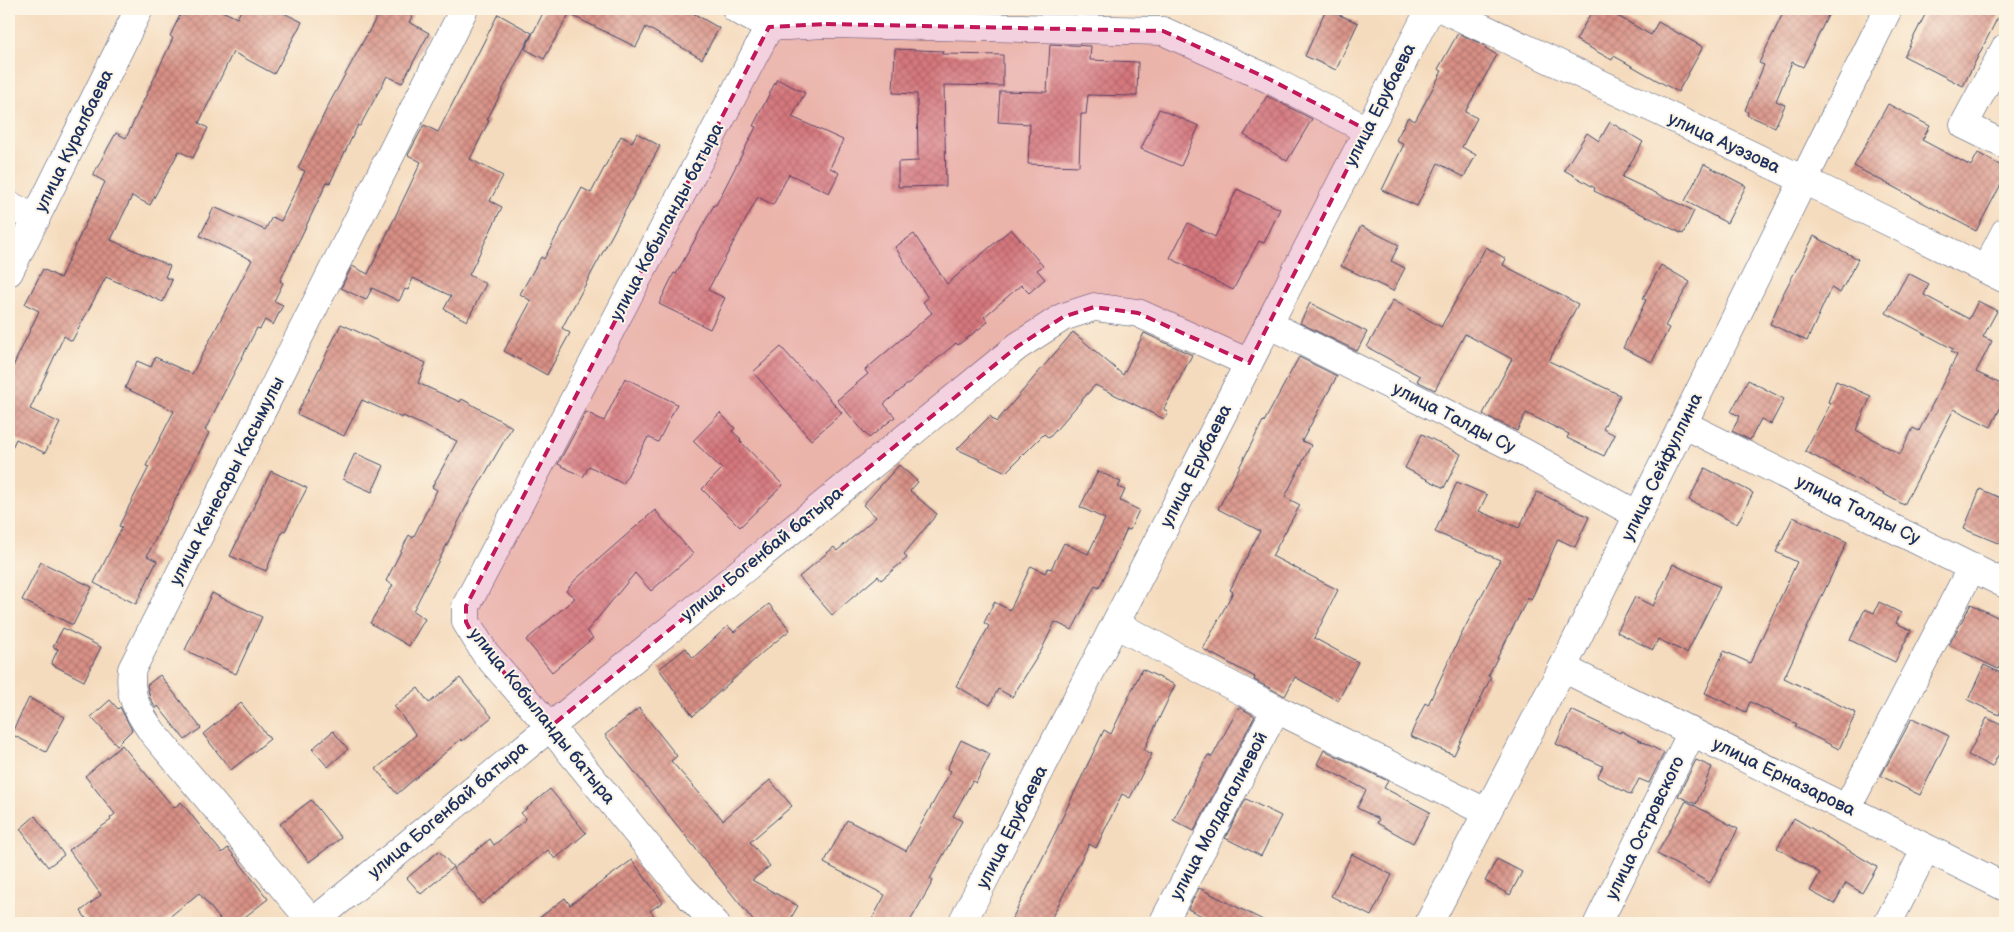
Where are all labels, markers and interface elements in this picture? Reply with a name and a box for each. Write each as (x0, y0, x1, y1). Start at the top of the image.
street label: улица Ерубаева (1340, 40, 1420, 170)
street label: улица Куралбаева (30, 66, 118, 216)
street label: улица Ауэзова (1665, 108, 1784, 178)
street label: улица Кобыланды батыра (606, 119, 728, 324)
street label: улица Кенесары Касымулы (165, 373, 289, 589)
street label: улица Талды Су (1389, 378, 1520, 458)
street label: улица Сейфуллина (1617, 389, 1707, 544)
street label: улица Ерубаева (1156, 401, 1236, 531)
street label: улица Талды Су (1793, 471, 1924, 549)
street label: улица Богенбай батыра (677, 482, 847, 626)
street label: улица Кобыланды батыра (464, 624, 620, 809)
street label: улица Молдагалиевой (1166, 728, 1272, 904)
street label: улица Ерназарова (1709, 733, 1859, 821)
street label: улица Богенбай батыра (364, 737, 532, 883)
street label: улица Островского (1601, 753, 1689, 903)
street label: улица Ерубаева (972, 762, 1052, 892)

